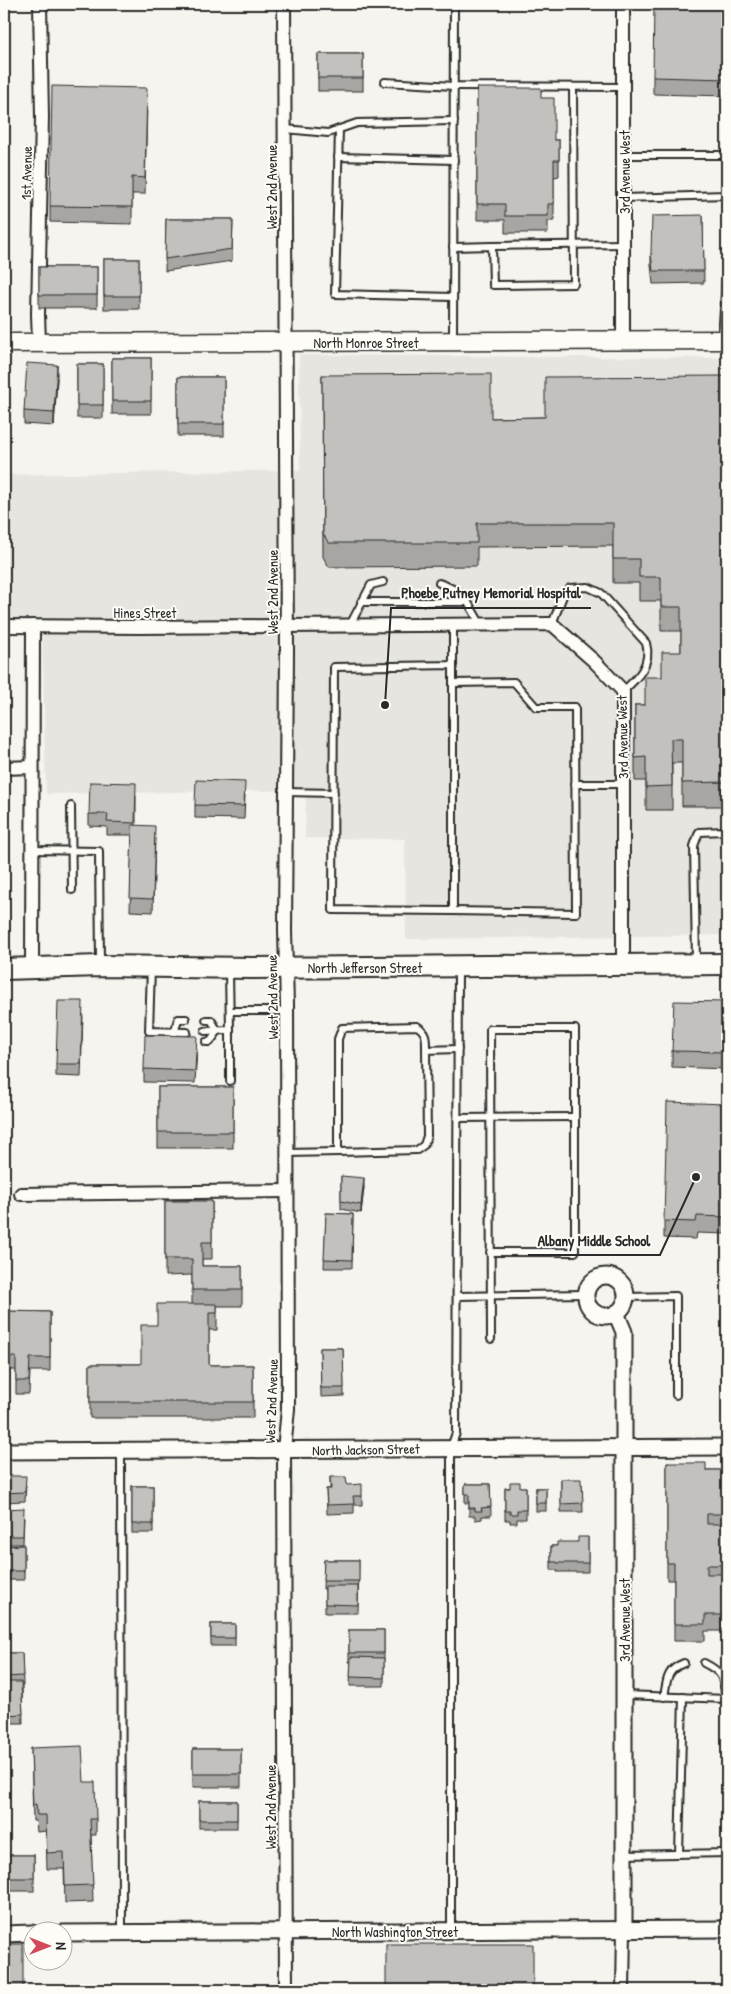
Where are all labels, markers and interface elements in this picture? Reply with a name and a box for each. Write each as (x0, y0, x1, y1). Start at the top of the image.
street label: 3rd Avenue West (615, 130, 634, 214)
street label: West 2nd Avenue (262, 144, 281, 229)
street label: 1st Avenue (16, 145, 36, 200)
street label: North Monroe Street (313, 333, 419, 352)
street label: West 2nd Avenue (263, 549, 282, 634)
callout: Phoebe Putney Memorial Hospital (391, 578, 591, 608)
text: Phoebe Putney Memorial Hospital (401, 582, 582, 604)
street label: Hines Street (114, 603, 177, 622)
street label: 3rd Avenue West (612, 695, 632, 779)
street label: West 2nd Avenue (262, 954, 282, 1040)
street label: North Jefferson Street (308, 958, 422, 977)
callout: Albany Middle School (528, 1225, 660, 1255)
text: Albany Middle School (538, 1230, 651, 1252)
street label: West 2nd Avenue (260, 1358, 282, 1444)
street label: North Jackson Street (312, 1439, 420, 1459)
street label: 3rd Avenue West (615, 1578, 634, 1662)
street label: West 2nd Avenue (261, 1764, 280, 1849)
north arrow (22, 1922, 72, 1972)
street label: North Washington Street (332, 1922, 458, 1942)
text: N (52, 1942, 71, 1950)

